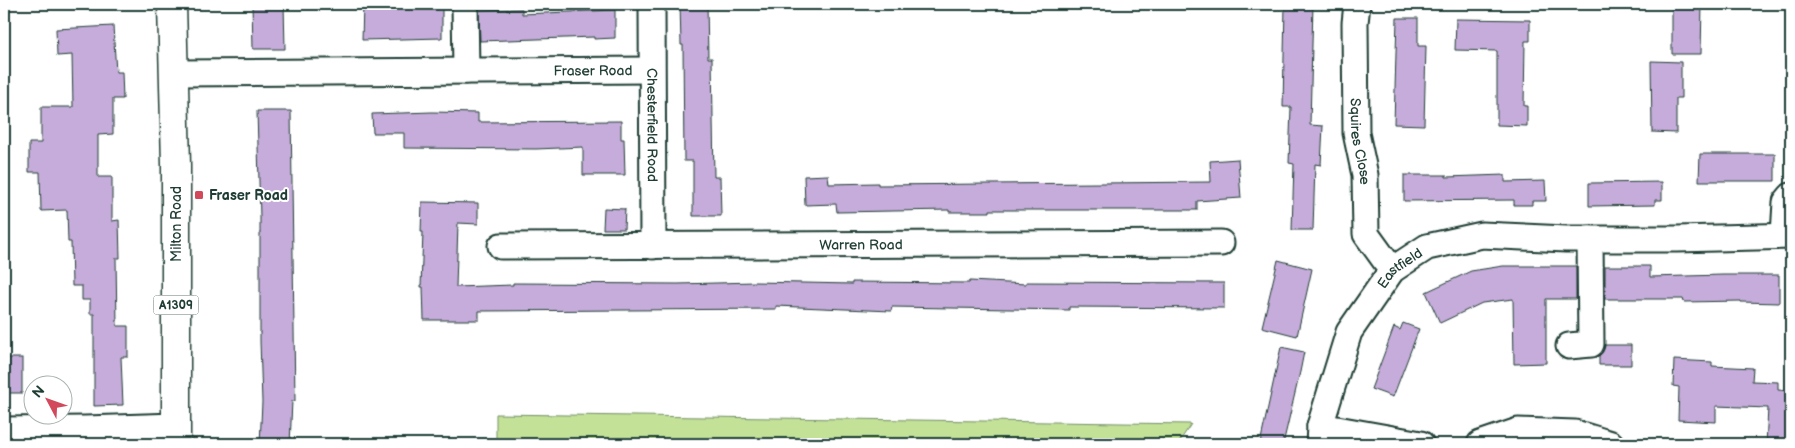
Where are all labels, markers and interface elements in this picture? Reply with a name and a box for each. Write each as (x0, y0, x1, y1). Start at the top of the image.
street label: Fraser Road (553, 62, 633, 80)
street label: Chesterfield Road (643, 68, 661, 182)
street label: Squires Close (1347, 98, 1373, 185)
street label: Milton Road (168, 186, 185, 262)
place label: Fraser Road (209, 187, 288, 204)
marker: Fraser Road (193, 189, 205, 201)
street label: Warren Road (819, 236, 903, 254)
street label: Eastfield (1374, 244, 1426, 292)
road number: A1309 (154, 296, 198, 314)
north arrow (22, 376, 72, 426)
text: N (29, 382, 48, 401)

